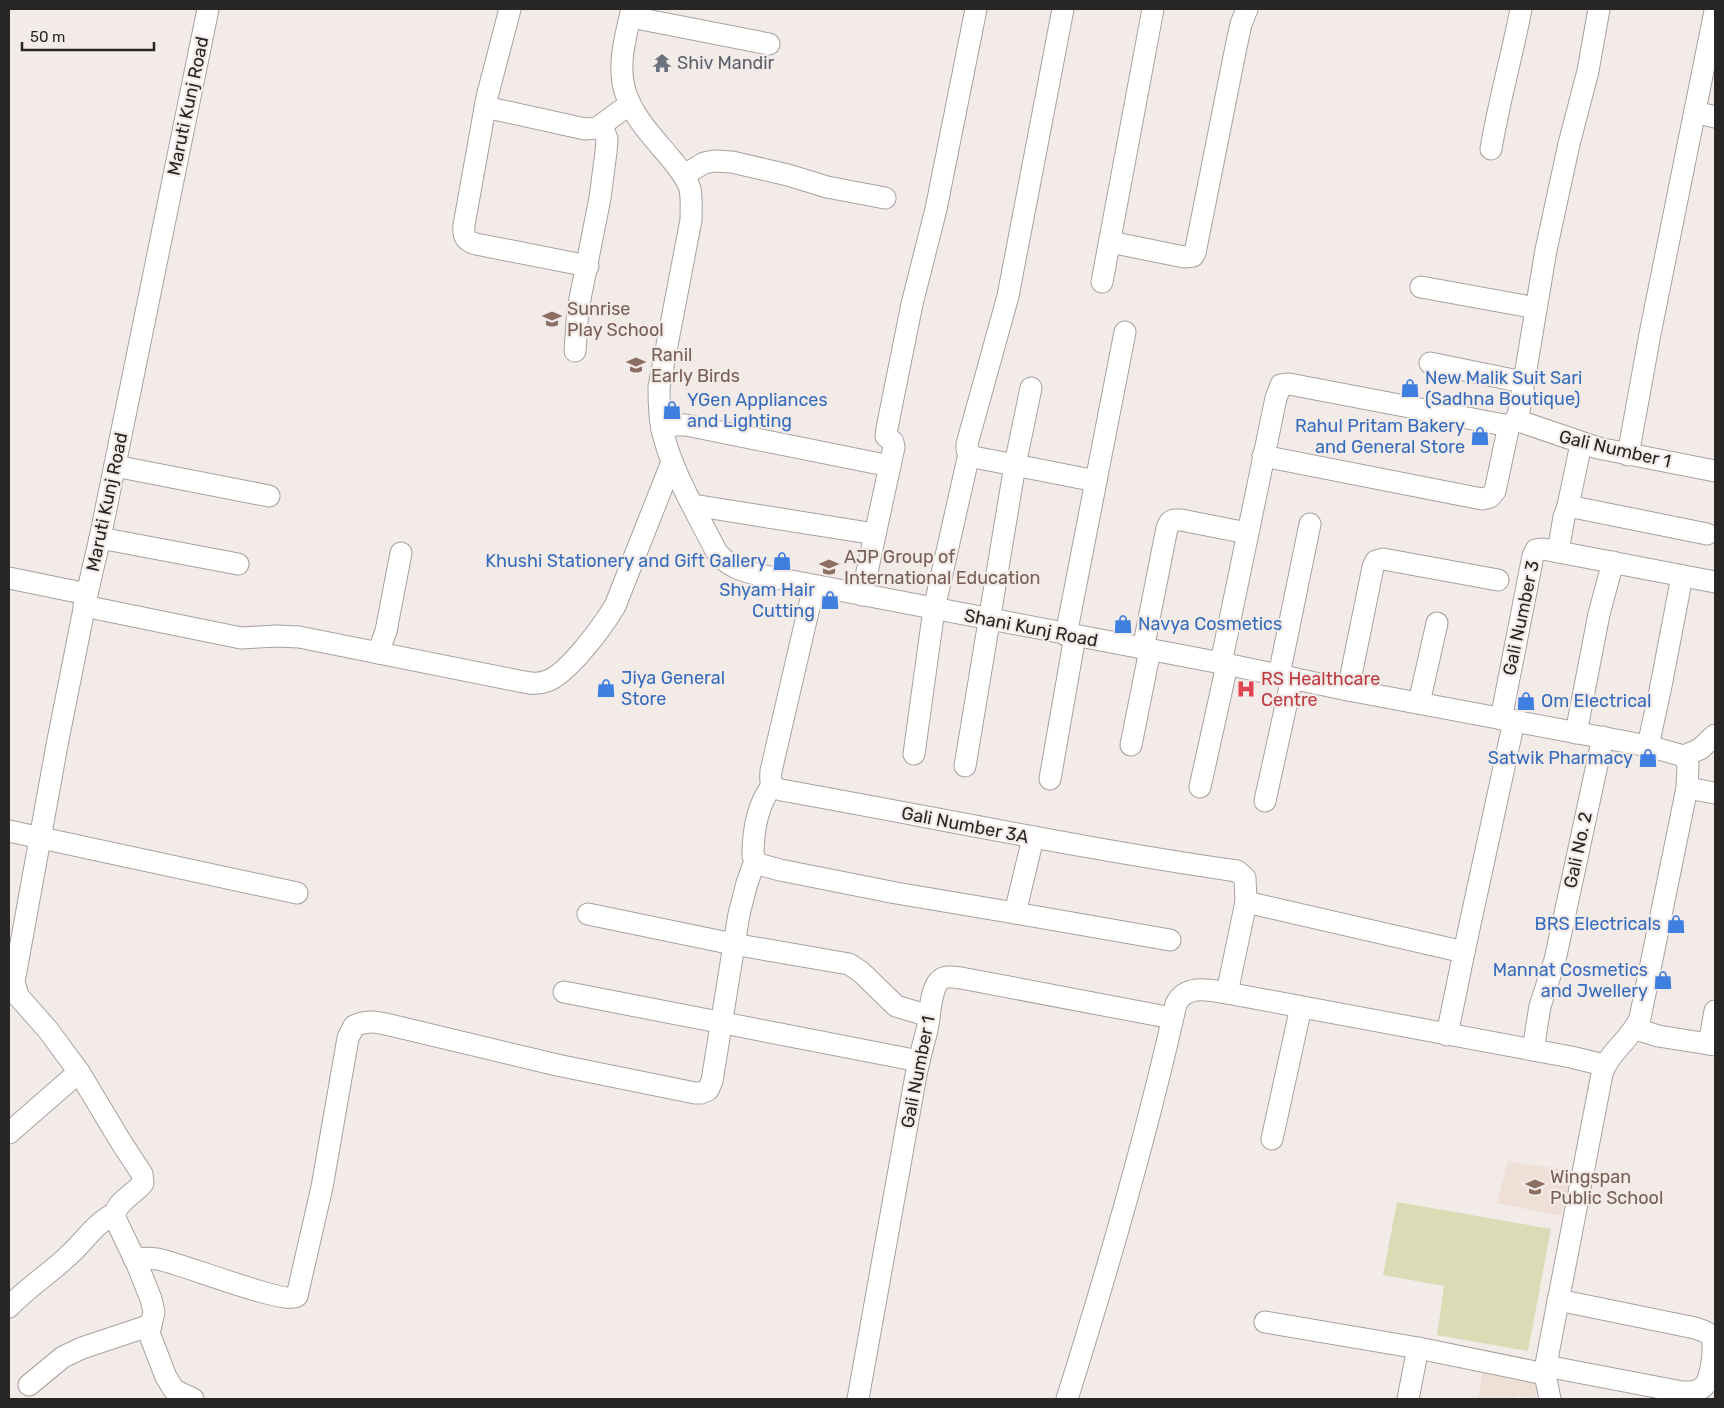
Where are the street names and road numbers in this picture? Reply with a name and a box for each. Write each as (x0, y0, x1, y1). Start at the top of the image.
street label: Maruti Kunj Road (163, 35, 213, 177)
street label: Gali Number 1 (1557, 425, 1673, 473)
street label: Maruti Kunj Road (82, 431, 132, 573)
street label: Gali Number 3 (1498, 558, 1544, 678)
street label: Shani Kunj Road (962, 604, 1100, 652)
street label: Gali Number 3A (899, 802, 1031, 848)
street label: Gali No. 2 (1559, 810, 1597, 890)
street label: Gali Number 1 (896, 1014, 940, 1130)

